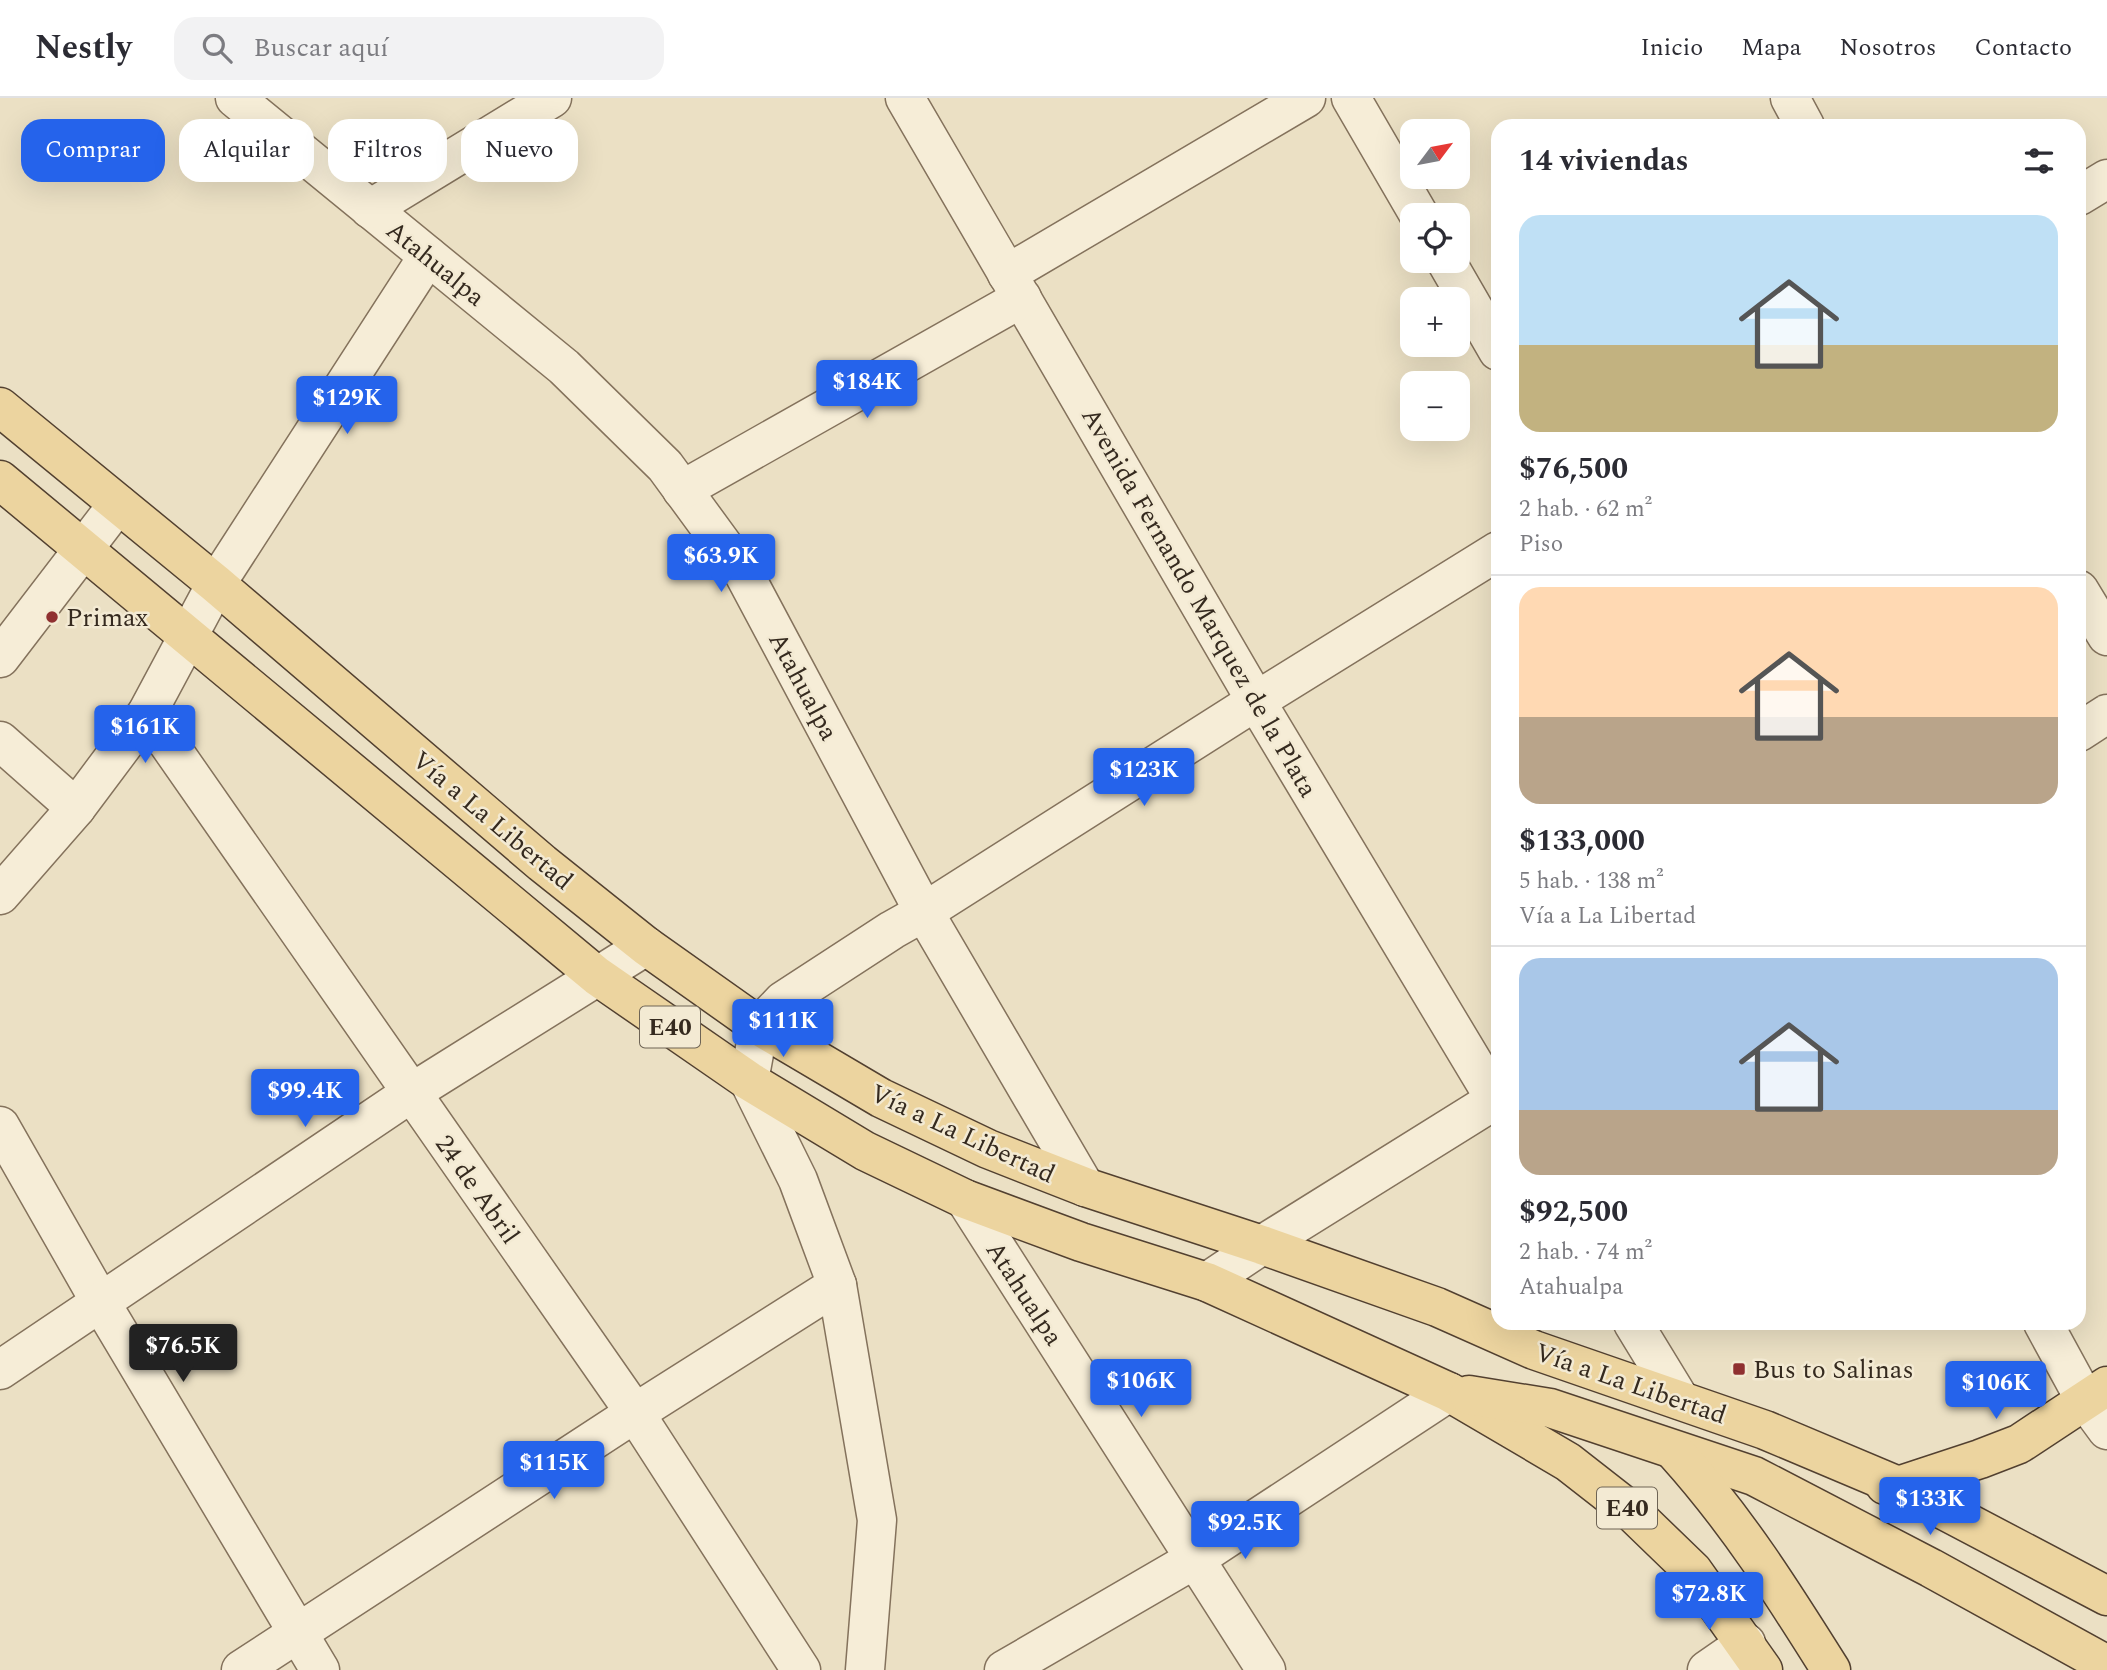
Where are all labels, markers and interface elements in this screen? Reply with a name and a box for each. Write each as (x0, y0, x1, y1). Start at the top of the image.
search box (174, 17, 664, 80)
text: Nestly (35, 23, 132, 73)
text: Buscar aquí (254, 28, 388, 68)
icon: search (198, 29, 236, 67)
text: Inicio (1640, 30, 1703, 66)
text: Mapa (1741, 30, 1801, 66)
text: Nosotros (1839, 30, 1936, 66)
text: Contacto (1974, 30, 2072, 66)
chip: Comprar (21, 119, 165, 182)
chip: Alquilar (179, 119, 314, 182)
chip: Filtros (328, 119, 447, 182)
chip: Nuevo (461, 119, 578, 182)
north arrow (1400, 119, 1470, 189)
map controls (1400, 119, 1470, 441)
text: 14 viviendas (1519, 138, 1689, 184)
icon: filters (2020, 142, 2058, 180)
button: locate (1400, 203, 1470, 273)
street label: Atahualpa (377, 211, 494, 317)
icon: home (1726, 261, 1852, 387)
button: + (1400, 287, 1470, 357)
pin: $184K (818, 360, 916, 420)
text: $184K (832, 365, 902, 400)
button: − (1400, 371, 1470, 441)
pin: $129K (298, 376, 396, 436)
text: $129K (312, 381, 382, 416)
street label: Avenida Fernando Marquez de la Plata (1071, 400, 1328, 805)
text: $76,500 (1519, 446, 1628, 492)
text: 2 hab. · 62 m² (1519, 492, 1652, 527)
text: Piso (1519, 527, 1563, 562)
pin: $63.9K (664, 534, 778, 594)
text: $63.9K (683, 539, 759, 574)
place label: Primax (66, 598, 149, 638)
marker: Primax (44, 609, 60, 625)
street label: Atahualpa (758, 625, 849, 748)
icon: home (1726, 633, 1852, 759)
pin: $161K (96, 706, 194, 765)
text: $161K (110, 710, 180, 745)
street label: Vía a La Libertad (403, 741, 582, 900)
pin: $123K (1095, 748, 1193, 808)
text: $123K (1109, 753, 1179, 788)
text: $133,000 (1519, 818, 1645, 864)
text: 5 hab. · 138 m² (1519, 864, 1664, 899)
text: Vía a La Libertad (1519, 899, 1696, 934)
pin: $111K (734, 1000, 832, 1059)
text: $111K (748, 1004, 818, 1039)
icon: home (1726, 1004, 1852, 1130)
road number: E40 (640, 1007, 700, 1048)
pin: $99.4K (248, 1070, 362, 1129)
text: $99.4K (267, 1074, 343, 1109)
street label: Vía a La Libertad (863, 1074, 1062, 1194)
street label: 24 de Abril (425, 1127, 530, 1253)
text: $92,500 (1519, 1189, 1628, 1235)
street label: Atahualpa (975, 1233, 1073, 1354)
text: 2 hab. · 74 m² (1519, 1235, 1652, 1270)
text: Atahualpa (1519, 1270, 1623, 1305)
pin: $76.5K (126, 1324, 240, 1384)
text: $76.5K (145, 1329, 221, 1364)
street label: Vía a La Libertad (1530, 1332, 1732, 1435)
place label: Bus to Salinas (1753, 1350, 1914, 1390)
pin: $106K (1092, 1360, 1190, 1419)
marker: Bus to Salinas (1731, 1361, 1747, 1377)
pin: $106K (1947, 1362, 2045, 1421)
text: $106K (1106, 1364, 1176, 1399)
text: $106K (1961, 1366, 2031, 1401)
pin: $115K (505, 1442, 603, 1501)
text: $115K (519, 1446, 589, 1481)
pin: $133K (1881, 1478, 1979, 1537)
text: $133K (1895, 1482, 1965, 1517)
road number: E40 (1597, 1488, 1657, 1528)
pin: $92.5K (1188, 1502, 1302, 1561)
text: $92.5K (1207, 1506, 1283, 1541)
pin: $72.8K (1652, 1572, 1766, 1632)
text: $72.8K (1671, 1577, 1747, 1612)

